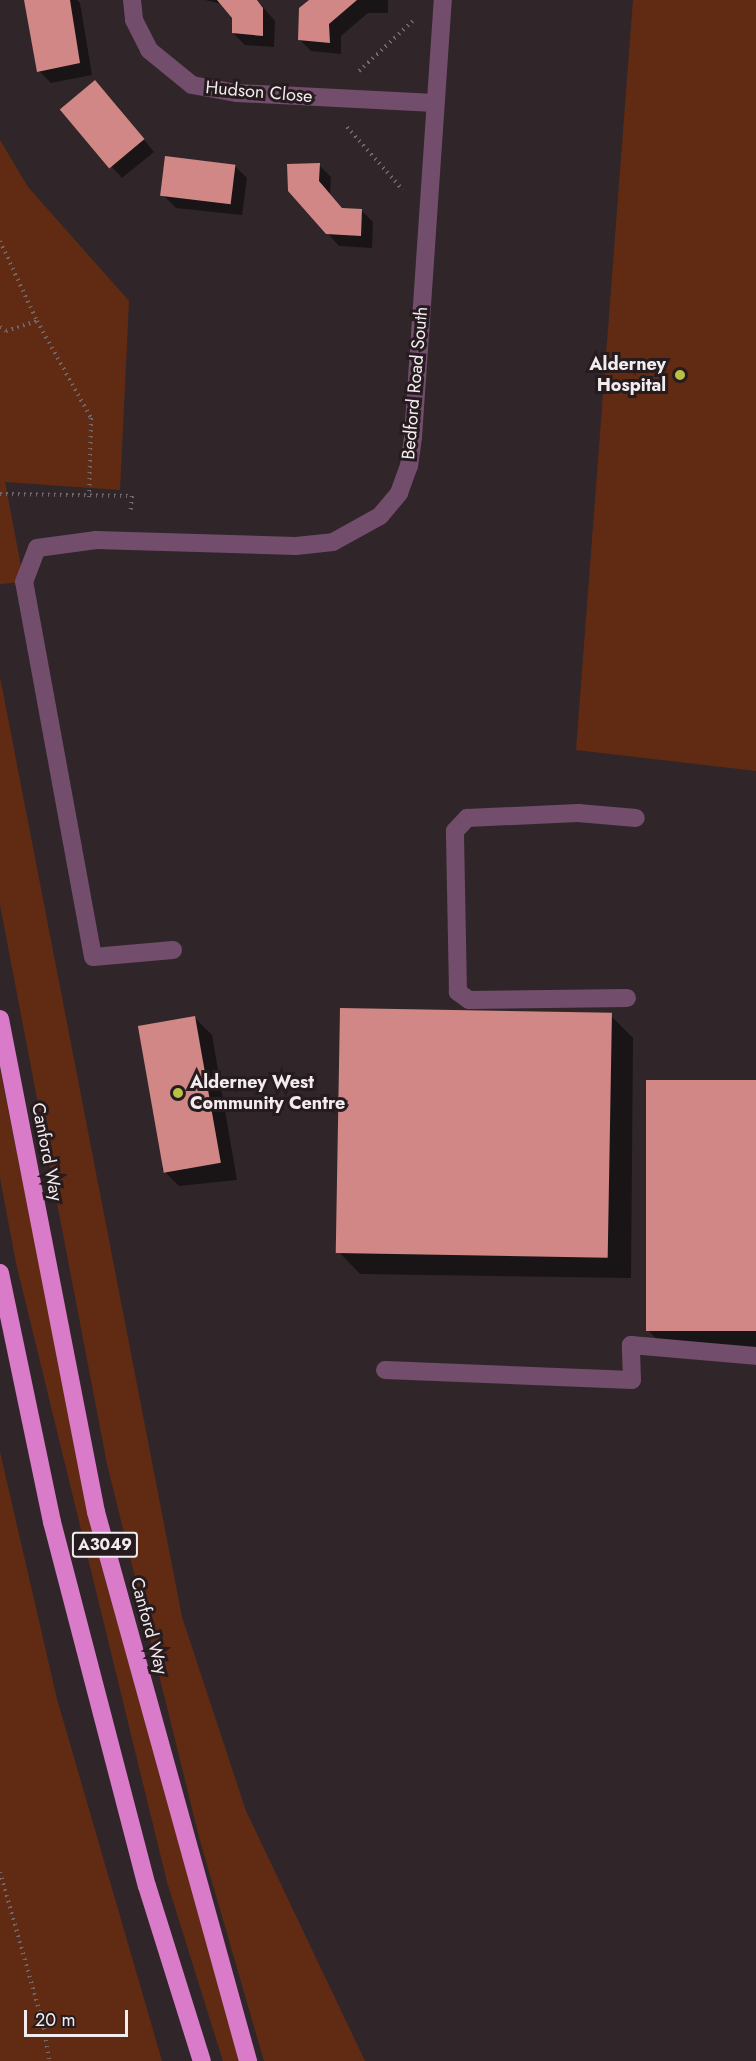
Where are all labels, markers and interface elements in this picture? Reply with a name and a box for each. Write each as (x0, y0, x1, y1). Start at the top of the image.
street label: Hudson Close (205, 77, 313, 107)
street label: Bedford Road South (398, 306, 432, 460)
place label: Alderney Hospital (589, 354, 666, 397)
marker: Alderney Hospital (671, 366, 689, 384)
place label: Alderney West Community Centre (190, 1072, 345, 1114)
marker: Alderney West Community Centre (171, 1086, 185, 1100)
street label: Canford Way (27, 1101, 67, 1203)
road number: A3049 (70, 1532, 140, 1558)
street label: Canford Way (126, 1575, 172, 1677)
scale bar (27, 1998, 130, 2036)
text: 20 m (35, 2007, 75, 2033)

